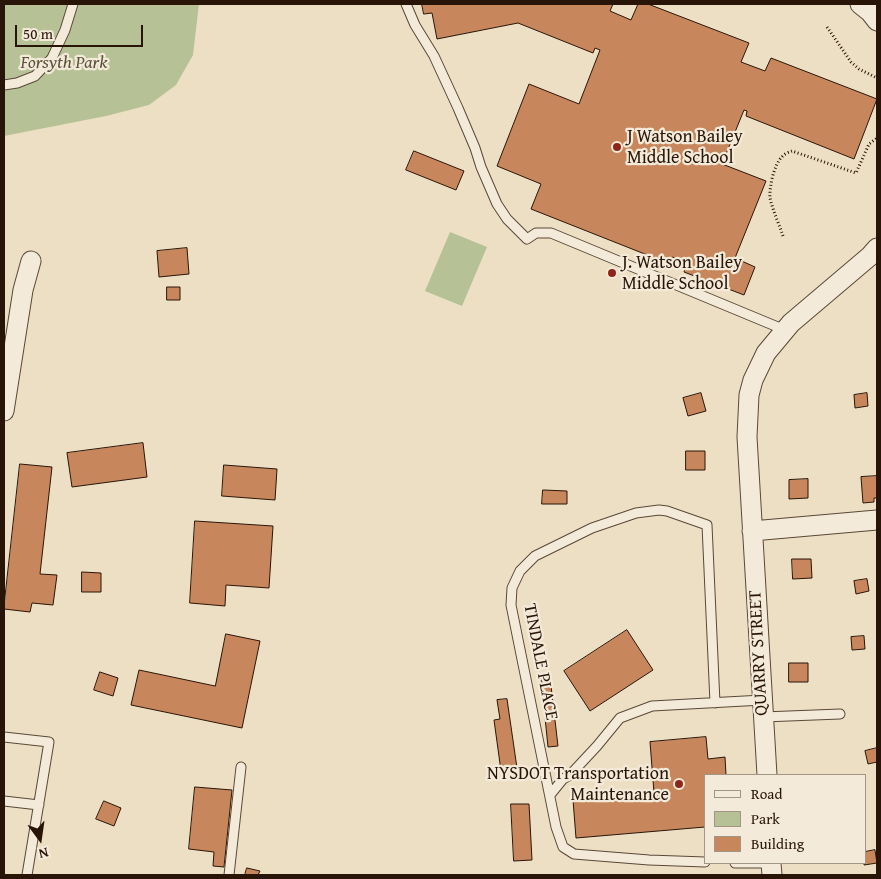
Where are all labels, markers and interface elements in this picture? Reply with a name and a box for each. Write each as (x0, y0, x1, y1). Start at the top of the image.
scale bar (18, 15, 145, 47)
text: 50 m (23, 23, 53, 44)
park label: Forsyth Park (21, 52, 107, 74)
place label: J Watson Bailey Middle School (627, 126, 743, 168)
marker: J Watson Bailey Middle School (611, 141, 623, 153)
place label: J. Watson Bailey Middle School (622, 252, 742, 294)
marker: J. Watson Bailey Middle School (606, 267, 618, 279)
street label: QUARRY STREET (745, 590, 773, 716)
street label: TINDALE PLACE (518, 602, 562, 722)
place label: NYSDOT Transportation Maintenance (487, 763, 669, 806)
legend (704, 774, 866, 864)
marker: NYSDOT Transportation Maintenance (673, 778, 685, 790)
text: Road (751, 783, 782, 804)
text: Park (751, 808, 780, 829)
north arrow (15, 814, 65, 864)
text: Building (751, 833, 804, 854)
text: N (37, 843, 51, 864)

